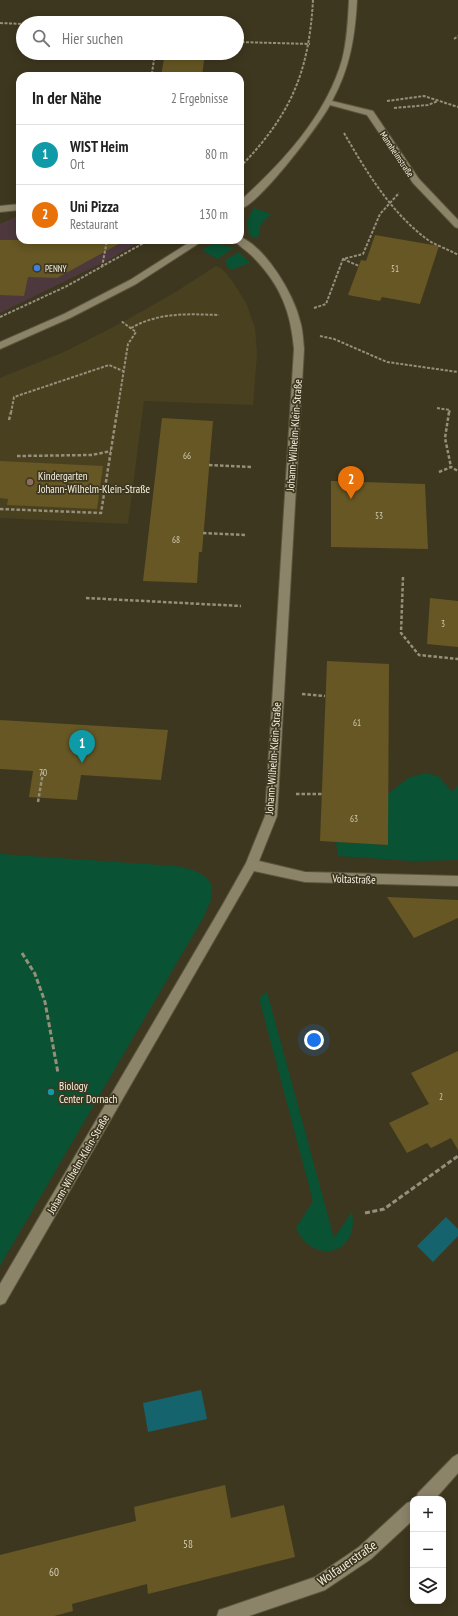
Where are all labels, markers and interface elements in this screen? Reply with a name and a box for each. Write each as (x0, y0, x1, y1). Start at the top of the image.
search box (16, 16, 244, 60)
icon: search (30, 27, 52, 49)
text: Hier suchen (62, 29, 123, 48)
text: In der Nähe (32, 87, 102, 109)
text: 2 Ergebnisse (171, 90, 228, 107)
street label: Mannheimstraße (378, 129, 416, 179)
text: WIST Heim (70, 137, 128, 156)
text: 1 (42, 146, 48, 163)
text: 80 m (205, 146, 228, 163)
text: Ort (70, 156, 85, 173)
text: Uni Pizza (70, 197, 119, 216)
text: 2 (42, 206, 48, 223)
text: 130 m (199, 206, 228, 223)
text: Restaurant (70, 216, 118, 233)
marker: PENNY (32, 263, 42, 273)
place label: PENNY (45, 263, 68, 274)
house number: 51 (391, 263, 399, 274)
street label: Johann-Wilhelm-Klein-Straße (283, 378, 305, 492)
house number: 66 (183, 450, 191, 461)
pin: 2 (338, 466, 364, 499)
place label: Kindergarten Johann-Wilhelm-Klein-Straße (37, 469, 151, 496)
marker: Kindergarten Johann-Wilhelm-Klein-Straße (25, 477, 35, 487)
house number: 53 (375, 510, 383, 521)
house number: 68 (172, 534, 180, 545)
house number: 3 (441, 618, 445, 629)
street label: Johann-Wilhelm-Klein-Straße (262, 701, 284, 815)
house number: 61 (353, 717, 361, 728)
pin: 1 (69, 730, 95, 763)
house number: 70 (39, 767, 47, 778)
house number: 63 (350, 813, 358, 824)
street label: Voltastraße (331, 871, 376, 887)
your location (304, 1030, 324, 1050)
place label: Biology Center Dornach (59, 1079, 118, 1106)
marker: Biology Center Dornach (46, 1087, 56, 1097)
house number: 2 (439, 1091, 443, 1102)
street label: Johann-Wilhelm-Klein-Straße (43, 1112, 112, 1217)
map controls (410, 1496, 446, 1604)
button: + (410, 1496, 446, 1532)
button: − (410, 1532, 446, 1568)
street label: Wolfauerstraße (314, 1536, 380, 1590)
house number: 58 (183, 1537, 193, 1551)
house number: 60 (49, 1565, 59, 1579)
button: layers (410, 1568, 446, 1604)

